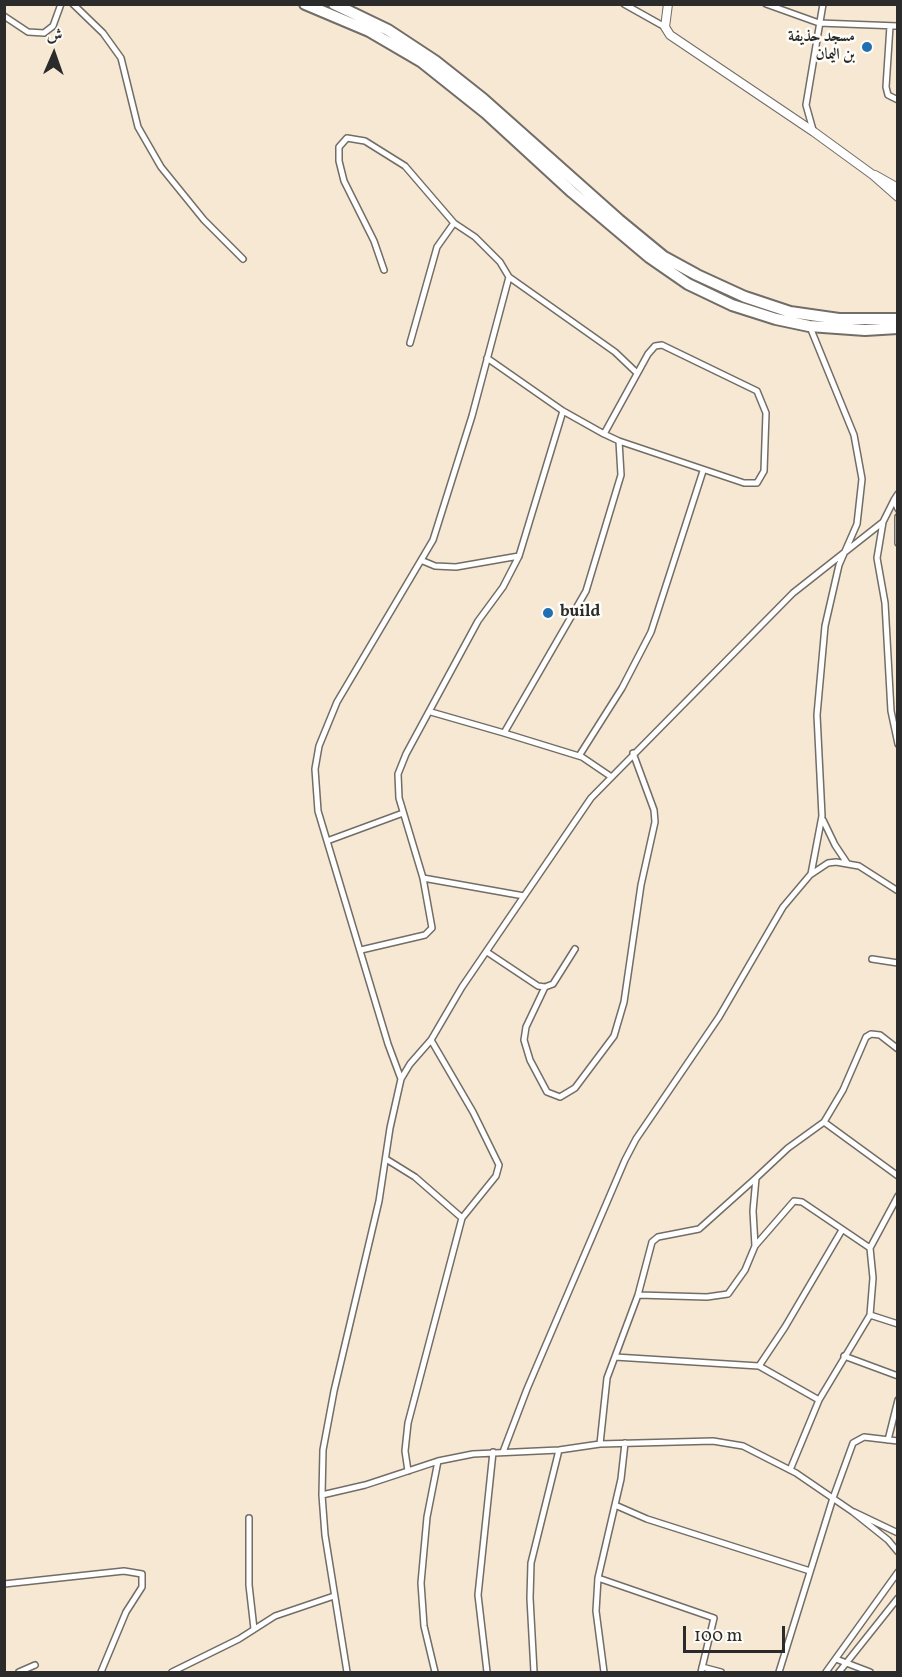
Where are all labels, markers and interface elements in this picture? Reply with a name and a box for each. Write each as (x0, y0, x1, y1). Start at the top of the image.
north arrow (24, 24, 84, 84)
text: ش (46, 25, 63, 47)
place label: مسجد حذيفة بن اليمان (788, 28, 855, 66)
marker: مسجد حذيفة بن اليمان (860, 40, 874, 54)
place label: build (560, 603, 600, 623)
marker: build (541, 606, 555, 620)
scale bar (686, 1614, 788, 1652)
text: 100 m (694, 1624, 743, 1649)

